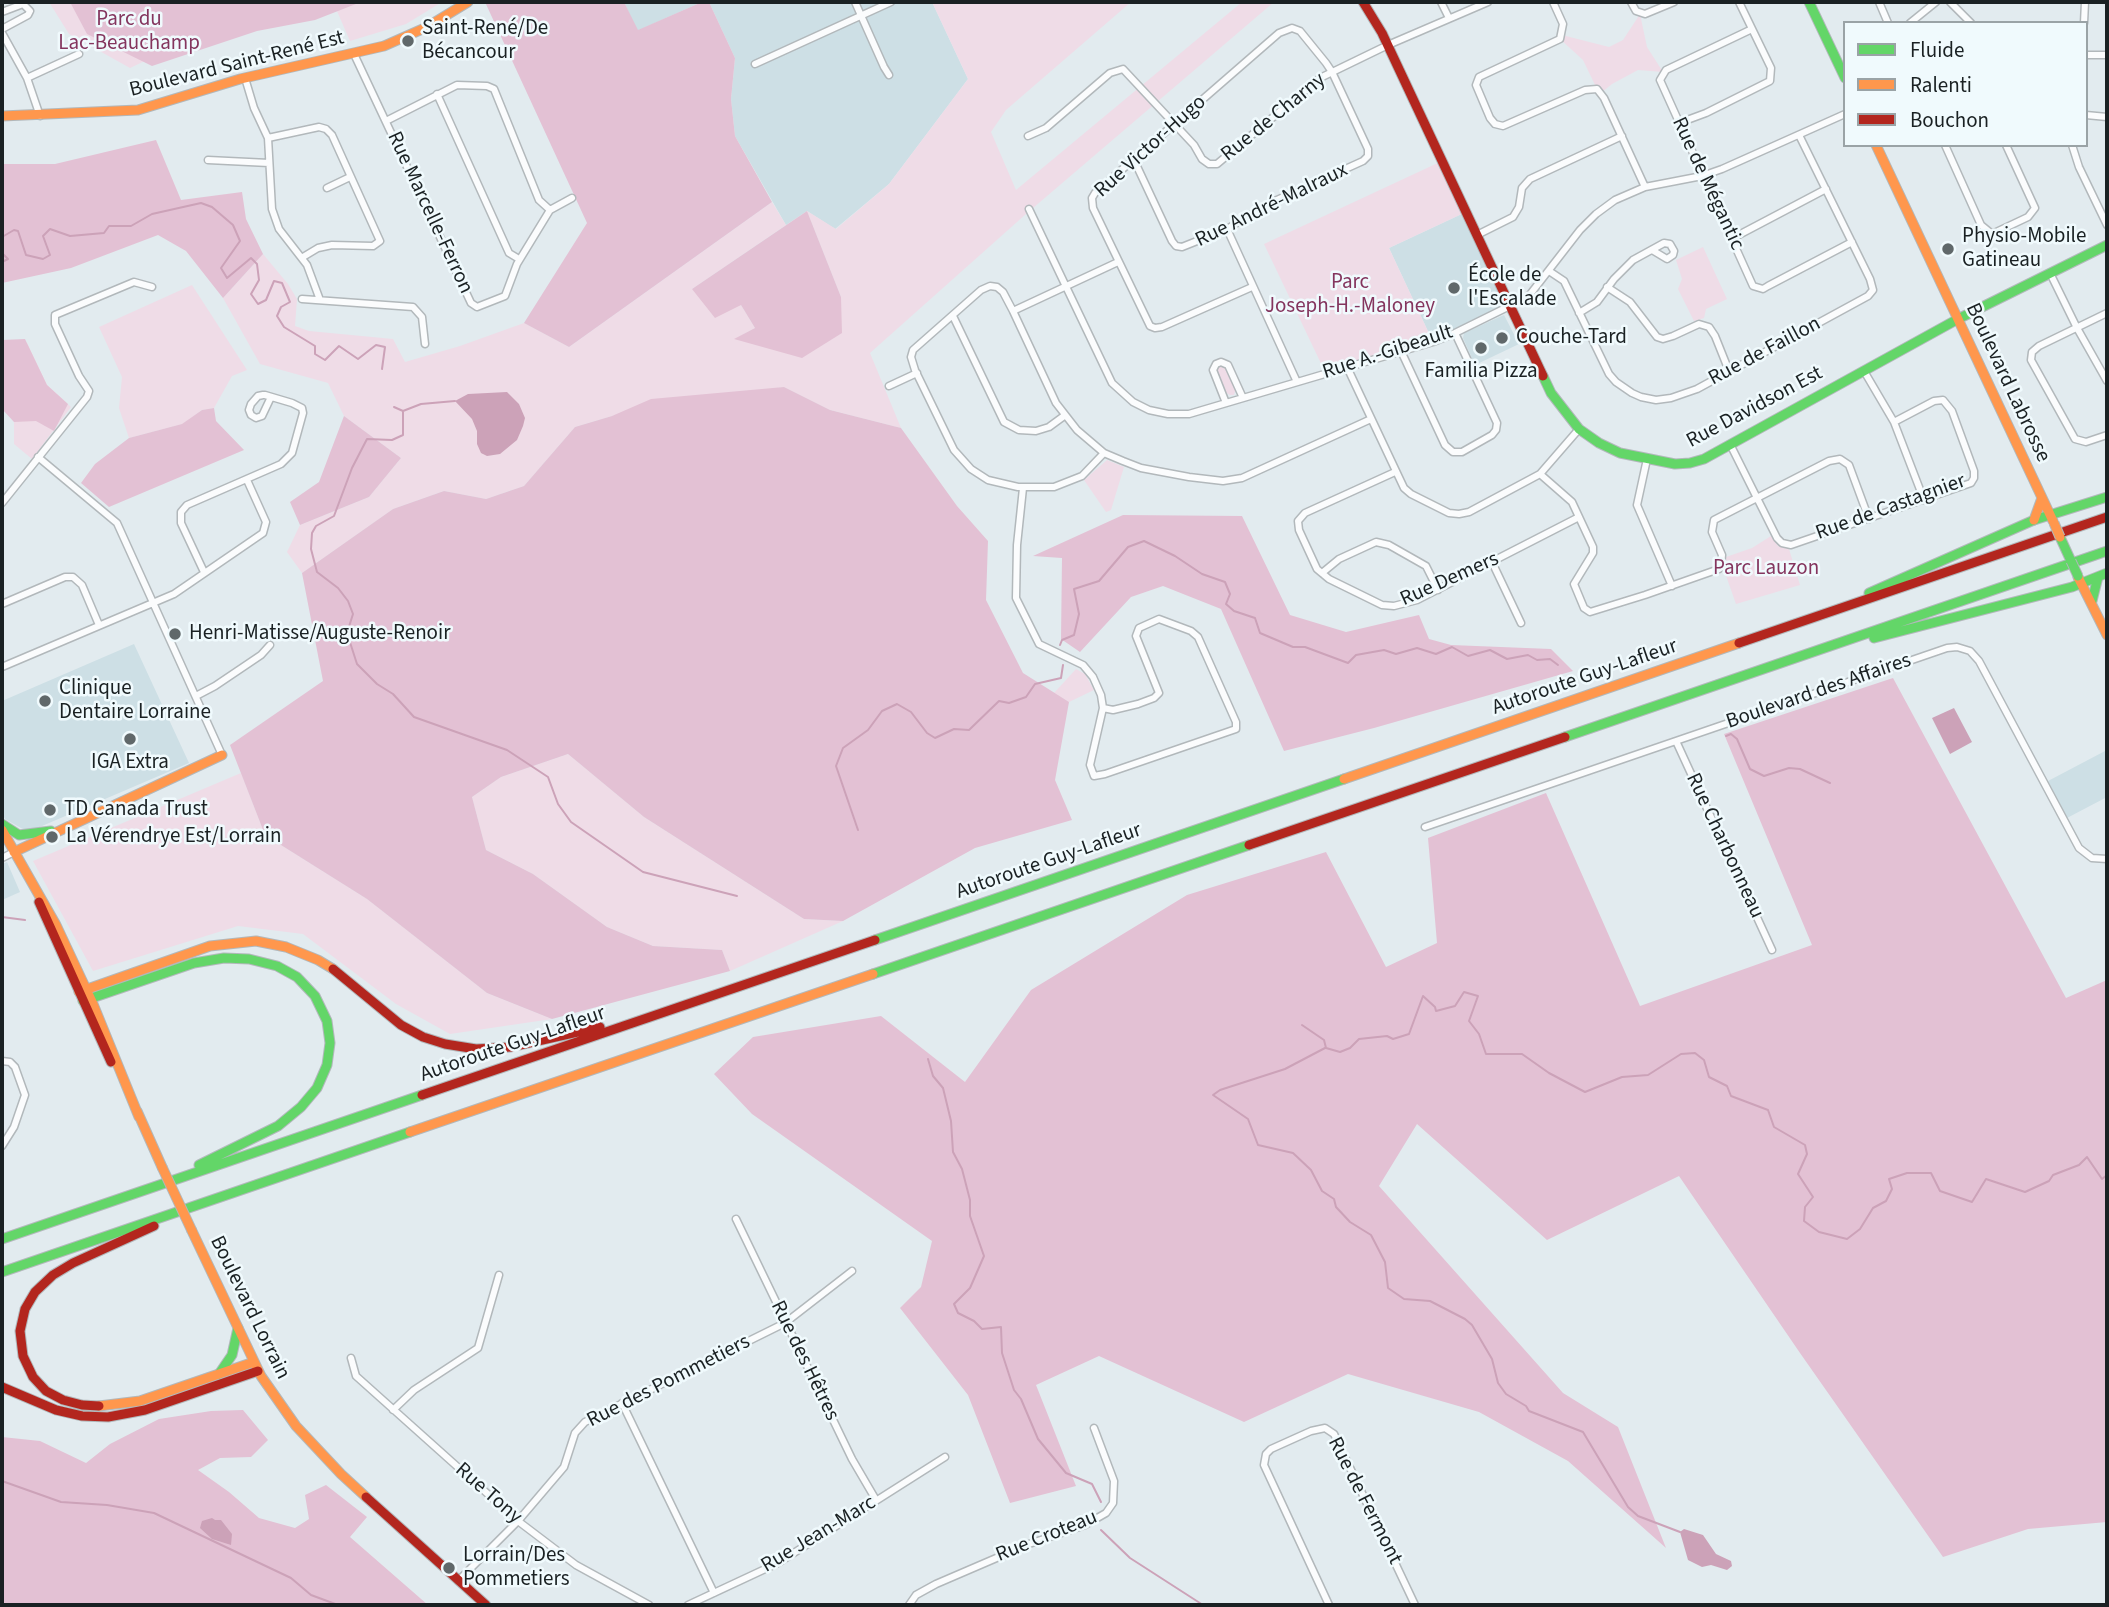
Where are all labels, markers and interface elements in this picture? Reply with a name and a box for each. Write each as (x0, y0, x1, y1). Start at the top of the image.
park label: Parc du Lac-Beauchamp (58, 7, 200, 57)
place label: Saint-René/De Bécancour (422, 16, 548, 66)
legend (1843, 21, 2088, 147)
street label: Boulevard Saint-René Est (127, 26, 347, 104)
marker: Saint-René/De Bécancour (400, 33, 416, 49)
text: Fluide (1910, 35, 1964, 65)
street label: Rue de Charny (1217, 68, 1331, 168)
text: Ralenti (1910, 70, 1972, 100)
street label: Rue Victor-Hugo (1090, 90, 1212, 204)
text: Bouchon (1910, 105, 1989, 135)
street label: Rue de Mégantic (1665, 113, 1749, 255)
street label: Rue Marcelle-Ferron (380, 128, 478, 298)
street label: Rue André-Malraux (1192, 158, 1352, 254)
place label: Physio-Mobile Gatineau (1962, 224, 2086, 274)
marker: Physio-Mobile Gatineau (1940, 241, 1956, 257)
place label: École de l'Escalade (1468, 263, 1556, 313)
park label: Parc Joseph-H.-Maloney (1265, 270, 1435, 320)
marker: École de l'Escalade (1446, 280, 1462, 296)
street label: Boulevard Labrosse (1959, 299, 2055, 467)
street label: Rue de Faillon (1705, 312, 1825, 392)
street label: Rue A.-Gibeault (1320, 320, 1456, 386)
place label: Couche-Tard (1516, 325, 1627, 351)
marker: Couche-Tard (1494, 330, 1510, 346)
marker: Familia Pizza (1473, 340, 1489, 356)
place label: Familia Pizza (1424, 359, 1538, 385)
street label: Rue Davidson Est (1683, 362, 1827, 454)
street label: Rue de Castagnier (1813, 469, 1969, 547)
street label: Rue Demers (1397, 547, 1503, 613)
park label: Parc Lauzon (1713, 556, 1819, 582)
place label: Henri-Matisse/Auguste-Renoir (189, 621, 450, 647)
marker: Henri-Matisse/Auguste-Renoir (167, 626, 183, 642)
street label: Autoroute Guy-Lafleur (1489, 634, 1681, 722)
street label: Boulevard des Affaires (1723, 649, 1915, 735)
place label: Clinique Dentaire Lorraine (59, 676, 211, 726)
marker: Clinique Dentaire Lorraine (37, 693, 53, 709)
marker: IGA Extra (122, 731, 138, 747)
place label: IGA Extra (91, 750, 169, 776)
street label: Rue Charbonneau (1679, 769, 1769, 923)
place label: TD Canada Trust (64, 797, 208, 823)
marker: TD Canada Trust (42, 802, 58, 818)
street label: Autoroute Guy-Lafleur (953, 818, 1145, 906)
place label: La Vérendrye Est/Lorrain (66, 824, 281, 850)
marker: La Vérendrye Est/Lorrain (44, 829, 60, 845)
street label: Autoroute Guy-Lafleur (417, 1001, 609, 1089)
street label: Boulevard Lorrain (203, 1232, 295, 1384)
street label: Rue des Hêtres (764, 1297, 844, 1425)
street label: Rue des Pommetiers (583, 1330, 755, 1434)
street label: Rue de Fermont (1321, 1433, 1407, 1569)
street label: Rue Tony (449, 1458, 527, 1530)
street label: Rue Jean-Marc (757, 1491, 881, 1579)
street label: Rue Croteau (993, 1505, 1101, 1569)
place label: Lorrain/Des Pommetiers (463, 1543, 569, 1593)
marker: Lorrain/Des Pommetiers (441, 1560, 457, 1576)

